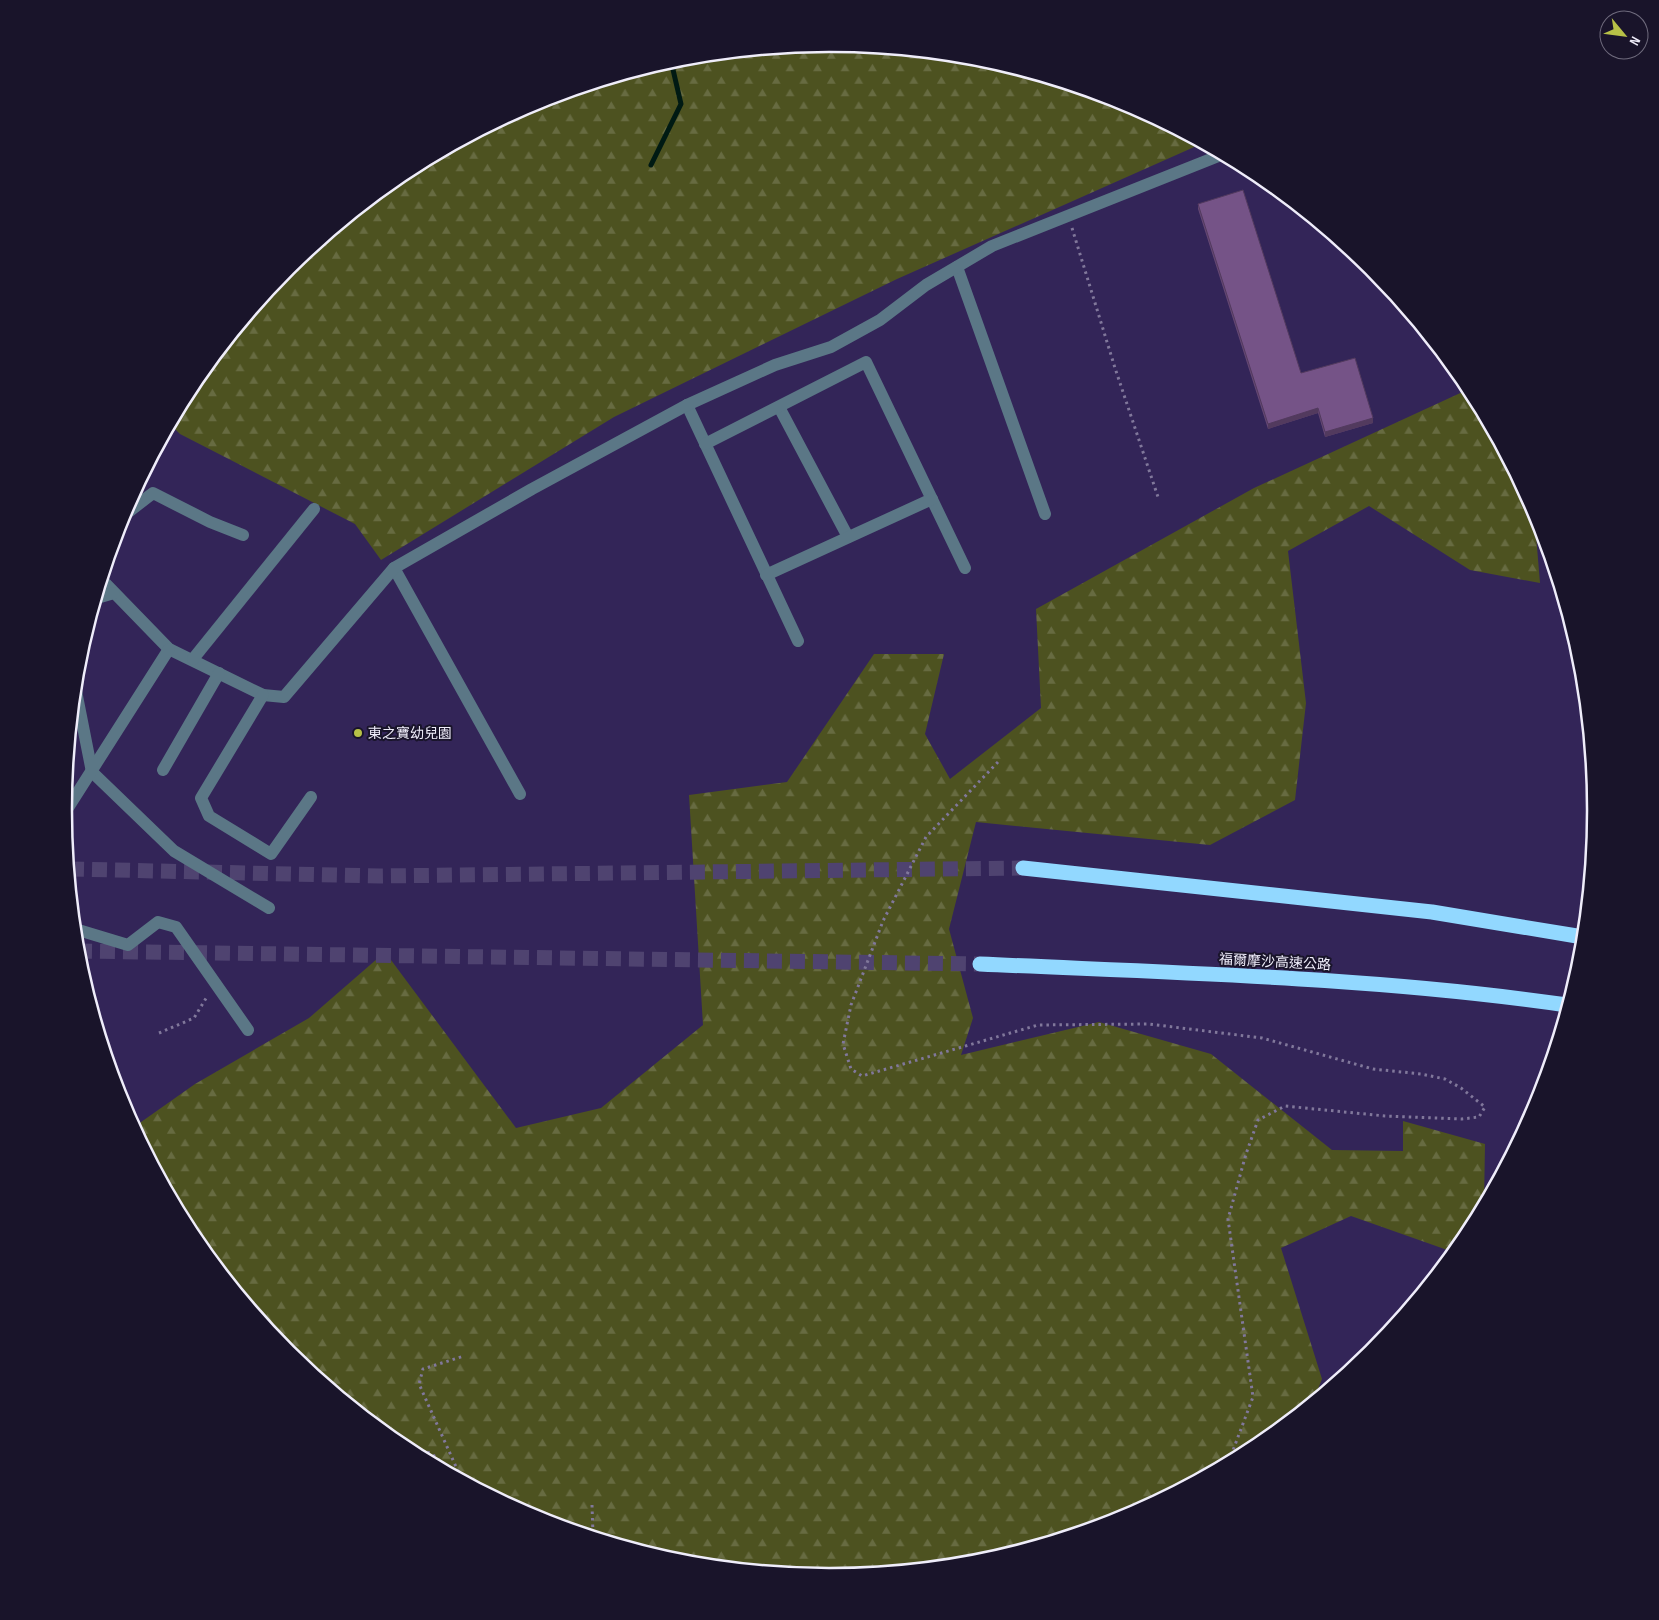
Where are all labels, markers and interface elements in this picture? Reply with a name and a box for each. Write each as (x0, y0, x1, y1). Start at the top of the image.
north arrow (1599, 10, 1649, 60)
text: N (1626, 34, 1644, 48)
place label: 東之寶幼兒園 (368, 725, 452, 742)
marker: 東之寶幼兒園 (352, 727, 364, 739)
street label: 福爾摩沙高速公路 (1219, 951, 1331, 973)

